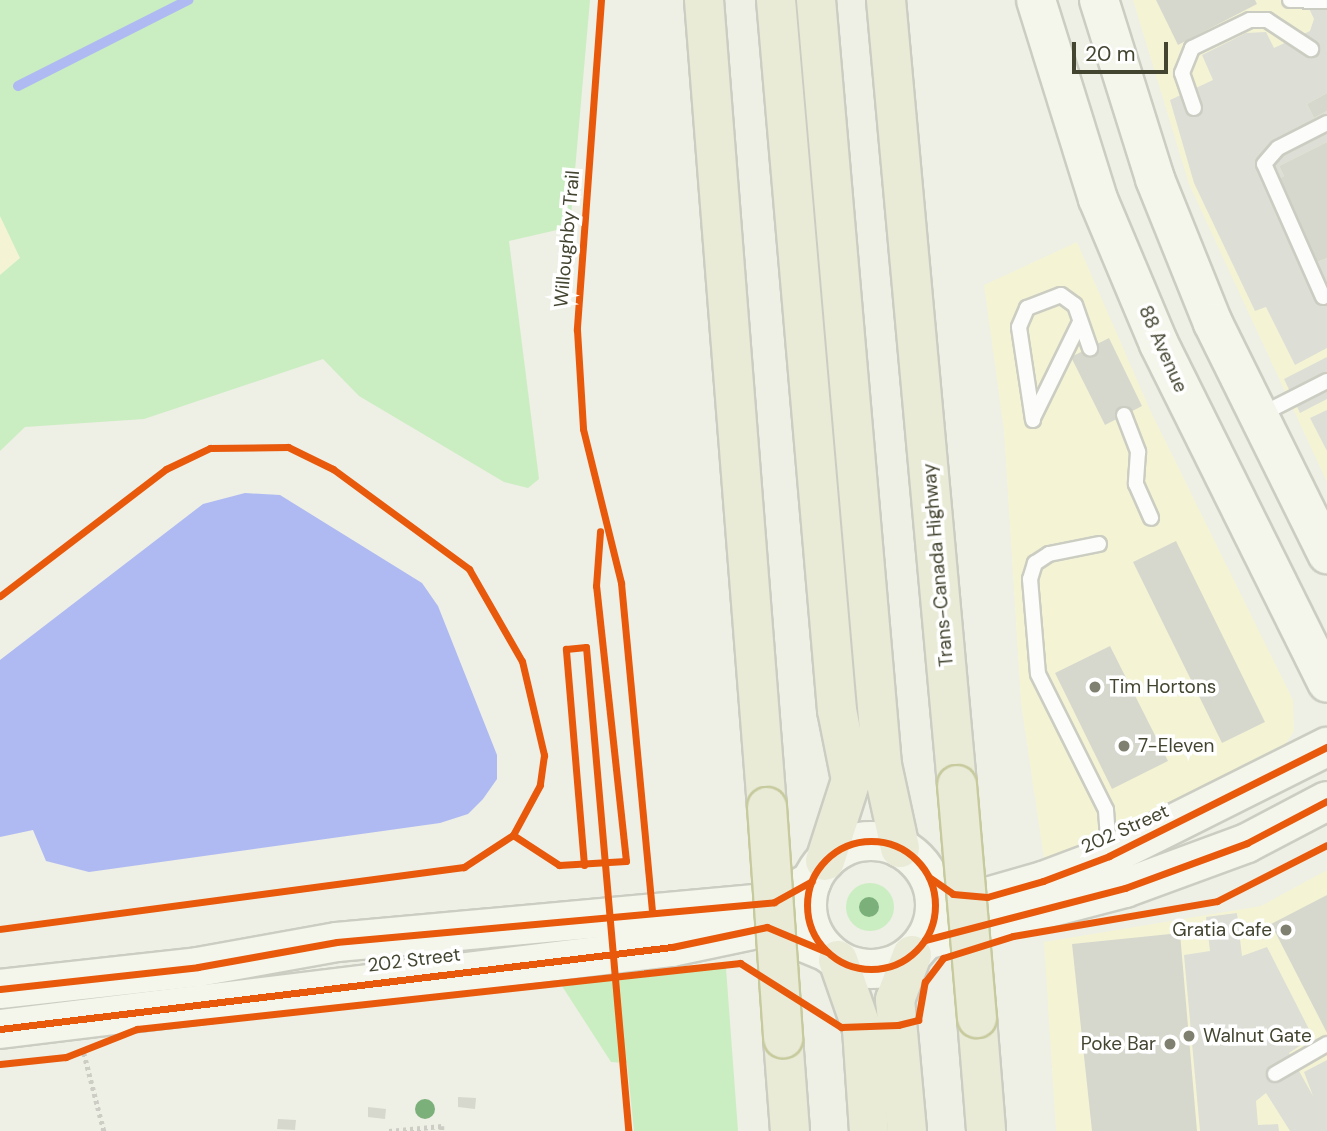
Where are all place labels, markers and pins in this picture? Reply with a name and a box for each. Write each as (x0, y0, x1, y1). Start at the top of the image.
place label: Tim Hortons (1109, 676, 1216, 698)
marker: Tim Hortons (1087, 679, 1103, 695)
place label: 7-Eleven (1138, 735, 1214, 757)
marker: 7-Eleven (1116, 738, 1132, 754)
place label: Gratia Cafe (1172, 919, 1272, 941)
marker: Gratia Cafe (1278, 922, 1294, 938)
place label: Walnut Gate (1203, 1025, 1312, 1047)
marker: Walnut Gate (1181, 1028, 1197, 1044)
place label: Poke Bar (1081, 1033, 1156, 1055)
marker: Poke Bar (1162, 1036, 1178, 1052)

